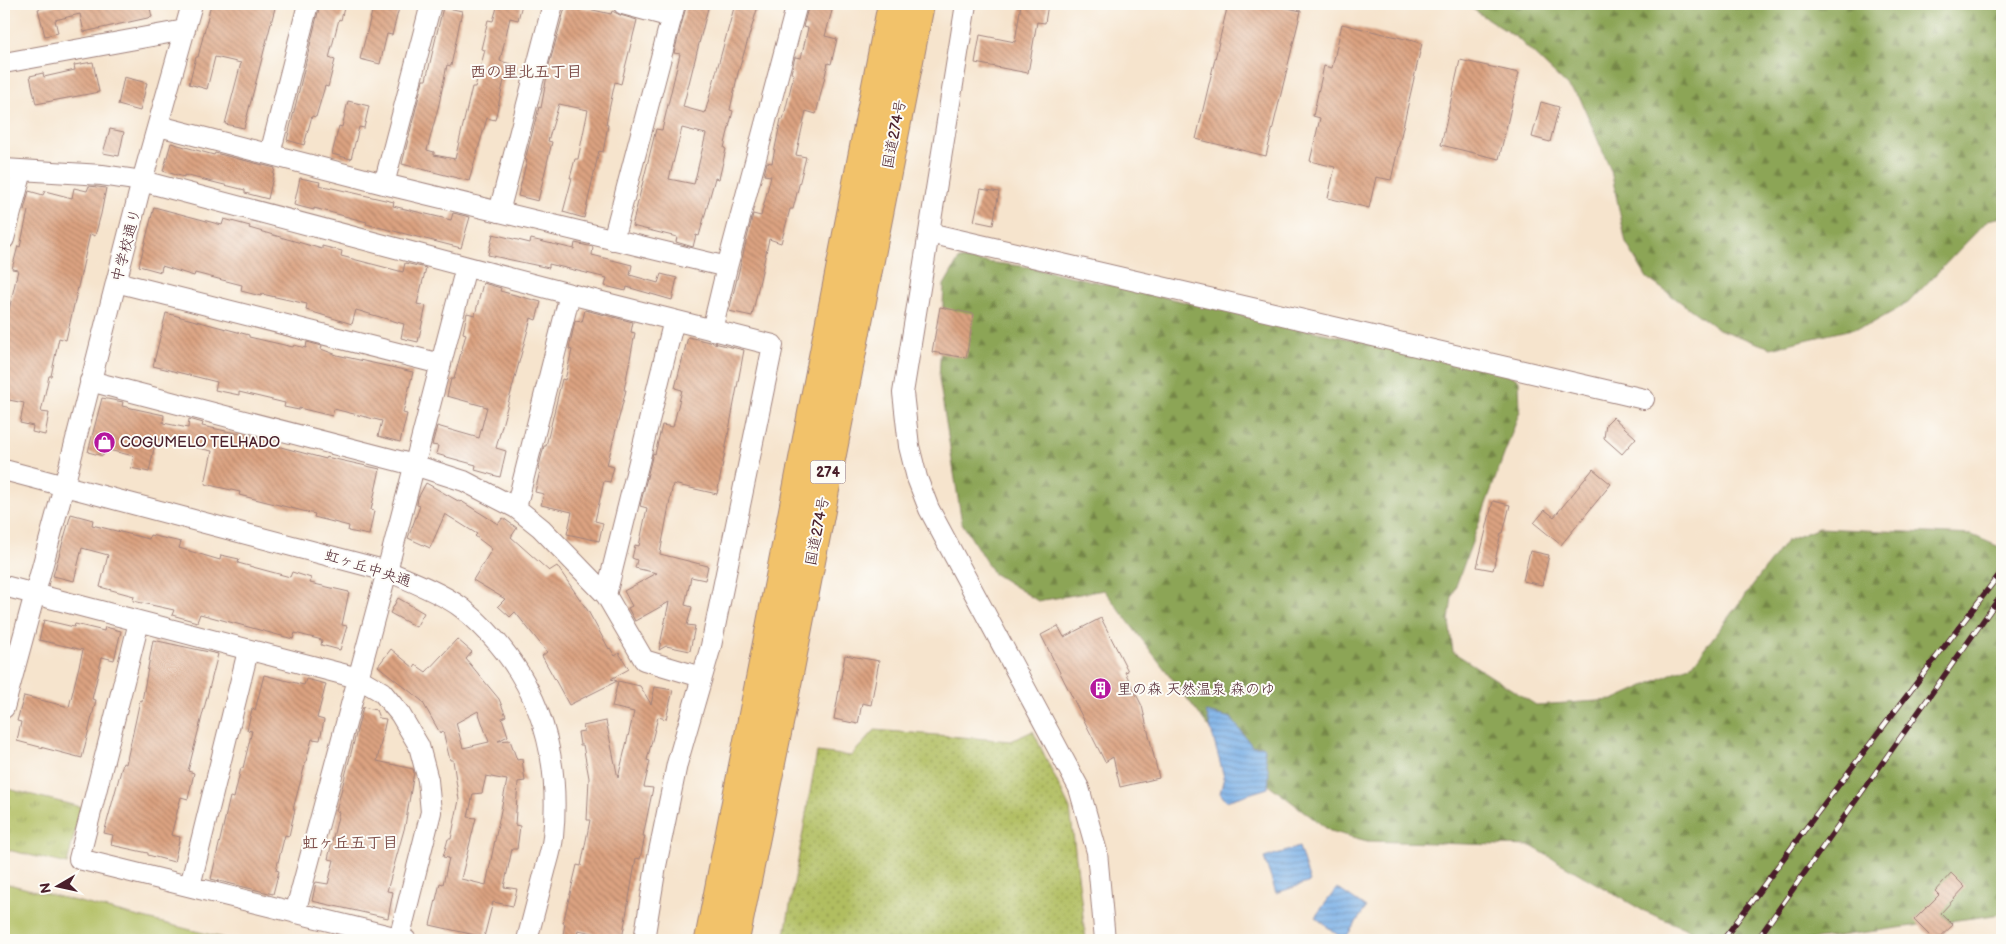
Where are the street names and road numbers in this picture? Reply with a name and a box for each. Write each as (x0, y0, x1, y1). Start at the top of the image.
street label: 国道274号 (878, 98, 911, 170)
street label: 中学校通り (108, 206, 145, 284)
road number: 274 (810, 461, 846, 484)
street label: 国道274号 (801, 495, 834, 567)
street label: 虹ヶ丘中央通 (322, 546, 414, 591)

